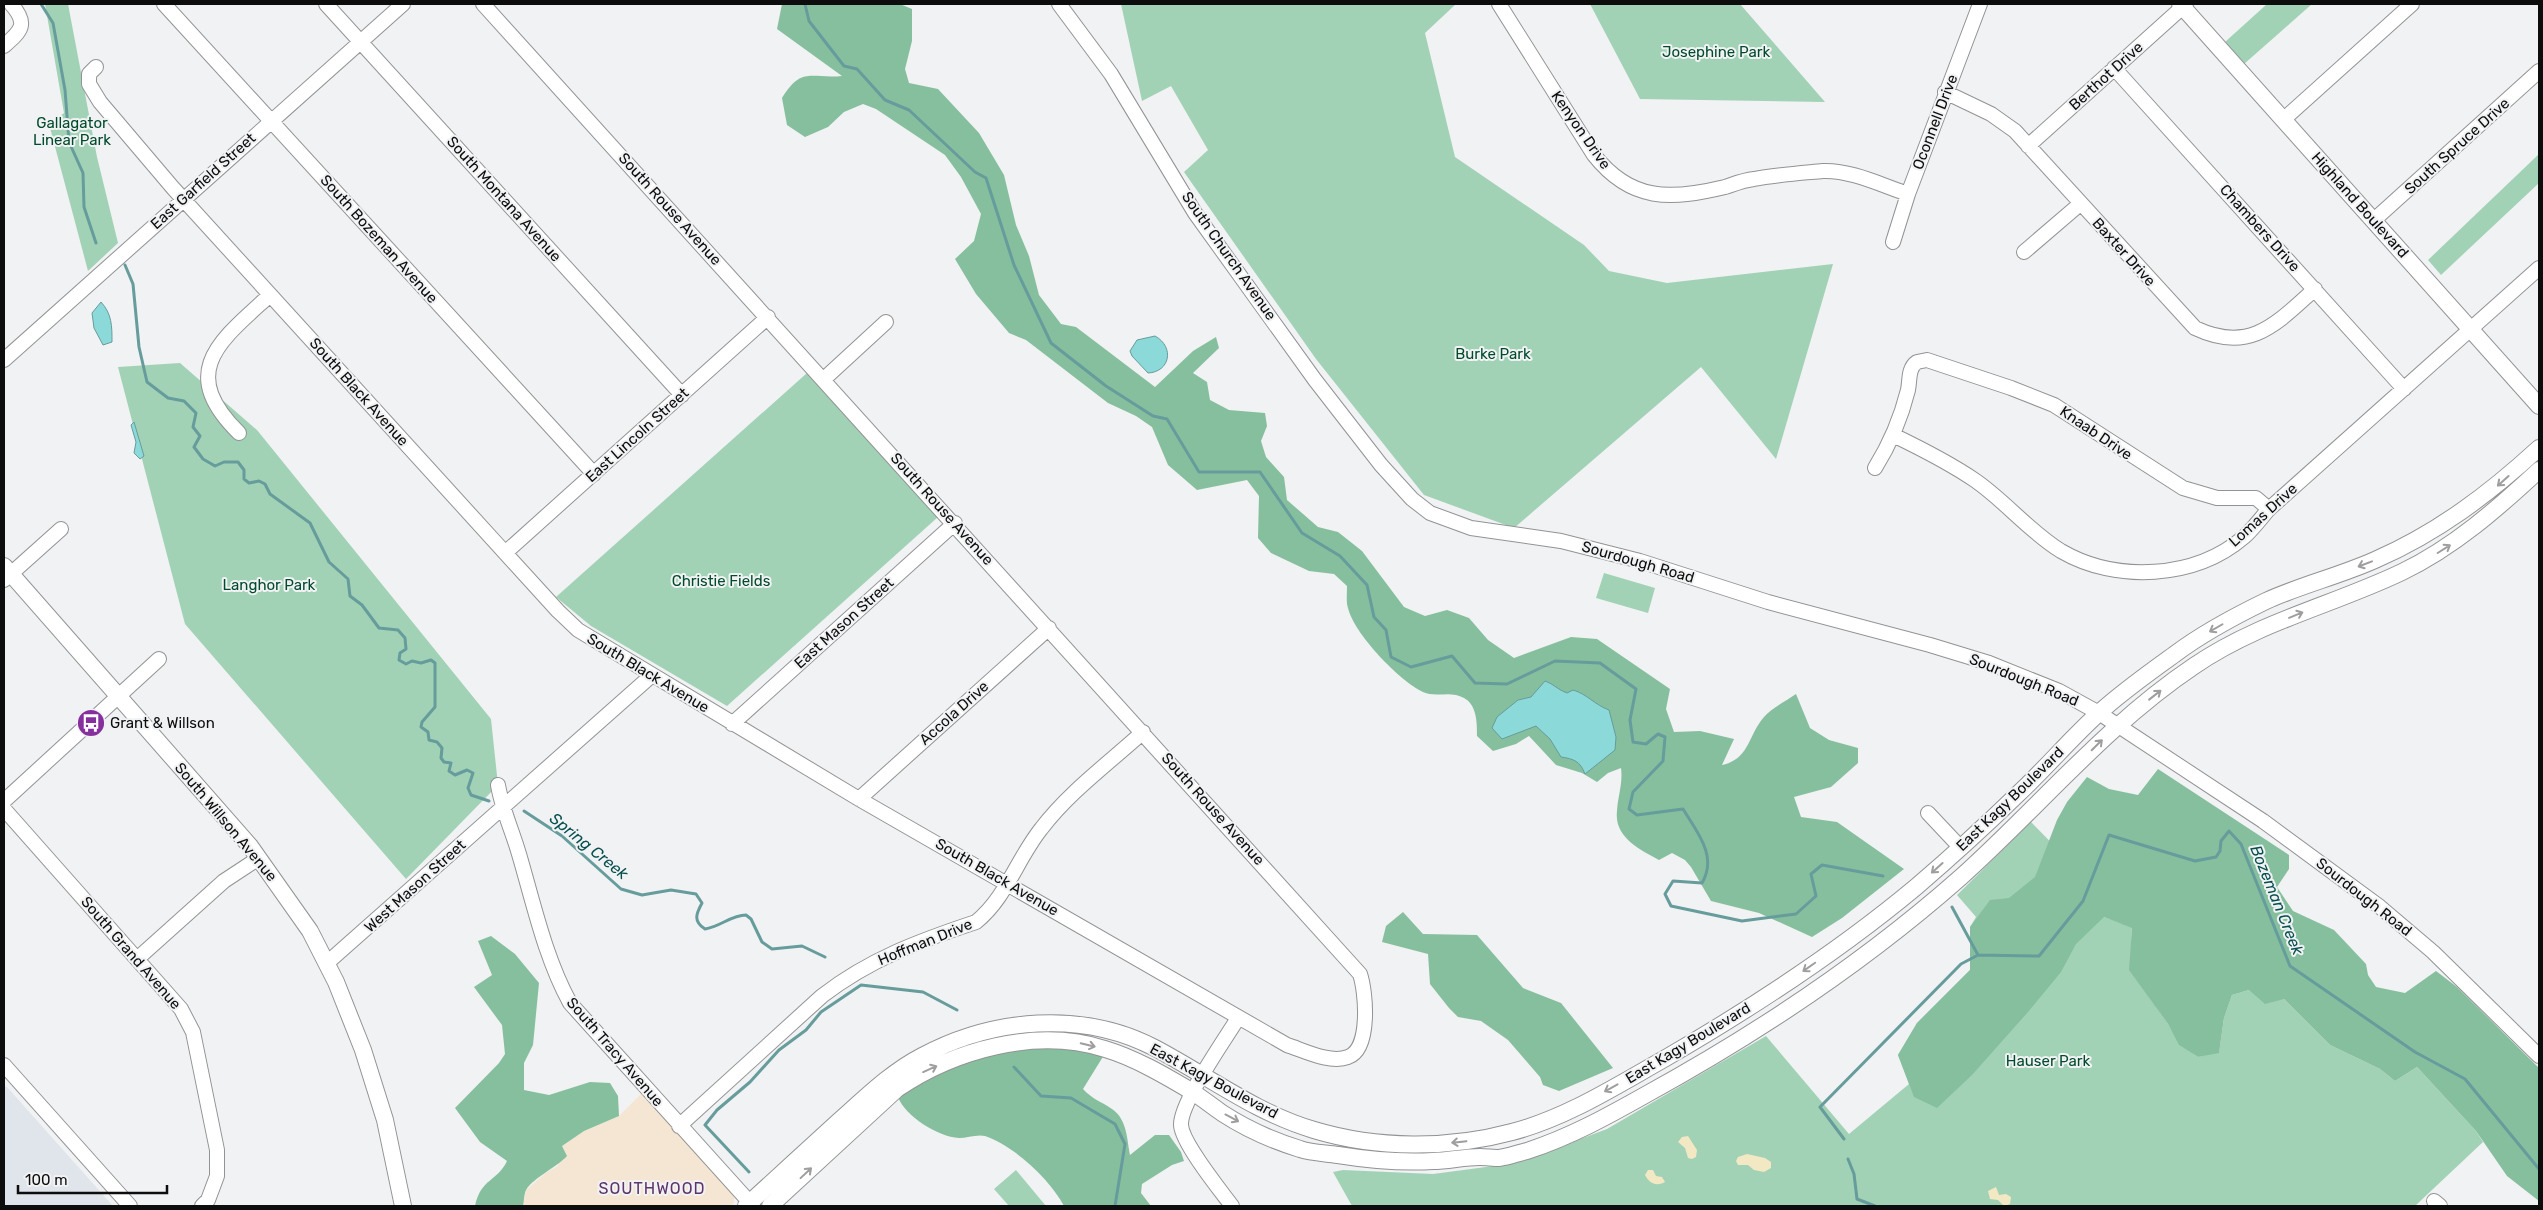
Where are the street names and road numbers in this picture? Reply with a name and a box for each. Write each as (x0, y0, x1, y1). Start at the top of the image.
street label: Berthot Drive (2065, 38, 2147, 114)
street label: Oconnell Drive (1909, 72, 1961, 172)
street label: Kenyon Drive (1547, 87, 1615, 173)
street label: South Spruce Drive (2401, 94, 2513, 198)
street label: East Garfield Street (147, 129, 259, 233)
street label: South Montana Avenue (443, 133, 565, 265)
street label: Highland Boulevard (2308, 148, 2412, 262)
street label: South Rouse Avenue (615, 149, 725, 269)
street label: South Bozeman Avenue (317, 171, 441, 307)
street label: Chambers Drive (2216, 181, 2304, 275)
street label: South Church Avenue (1178, 188, 1280, 324)
street label: Baxter Drive (2089, 214, 2159, 290)
street label: South Black Avenue (306, 334, 412, 450)
street label: East Lincoln Street (582, 384, 692, 486)
street label: Knaab Drive (2056, 402, 2136, 464)
street label: South Rouse Avenue (887, 449, 997, 569)
street label: Lomas Drive (2225, 480, 2301, 550)
street label: Sourdough Road (1580, 537, 1696, 587)
street label: East Mason Street (791, 574, 897, 672)
street label: South Black Avenue (584, 629, 712, 717)
street label: Sourdough Road (1967, 650, 2081, 710)
street label: Accola Drive (916, 677, 992, 749)
street label: East Kagy Boulevard (1953, 743, 2067, 855)
street label: South Rouse Avenue (1158, 749, 1268, 869)
street label: South Willson Avenue (171, 759, 281, 885)
street label: South Black Avenue (932, 834, 1062, 920)
street label: West Mason Street (361, 836, 469, 936)
street label: Sourdough Road (2313, 854, 2415, 940)
street label: South Grand Avenue (77, 893, 185, 1013)
street label: Hoffman Drive (875, 915, 975, 969)
street label: South Tracy Avenue (563, 994, 667, 1110)
street label: East Kagy Boulevard (1622, 999, 1754, 1087)
street label: East Kagy Boulevard (1147, 1040, 1281, 1122)

